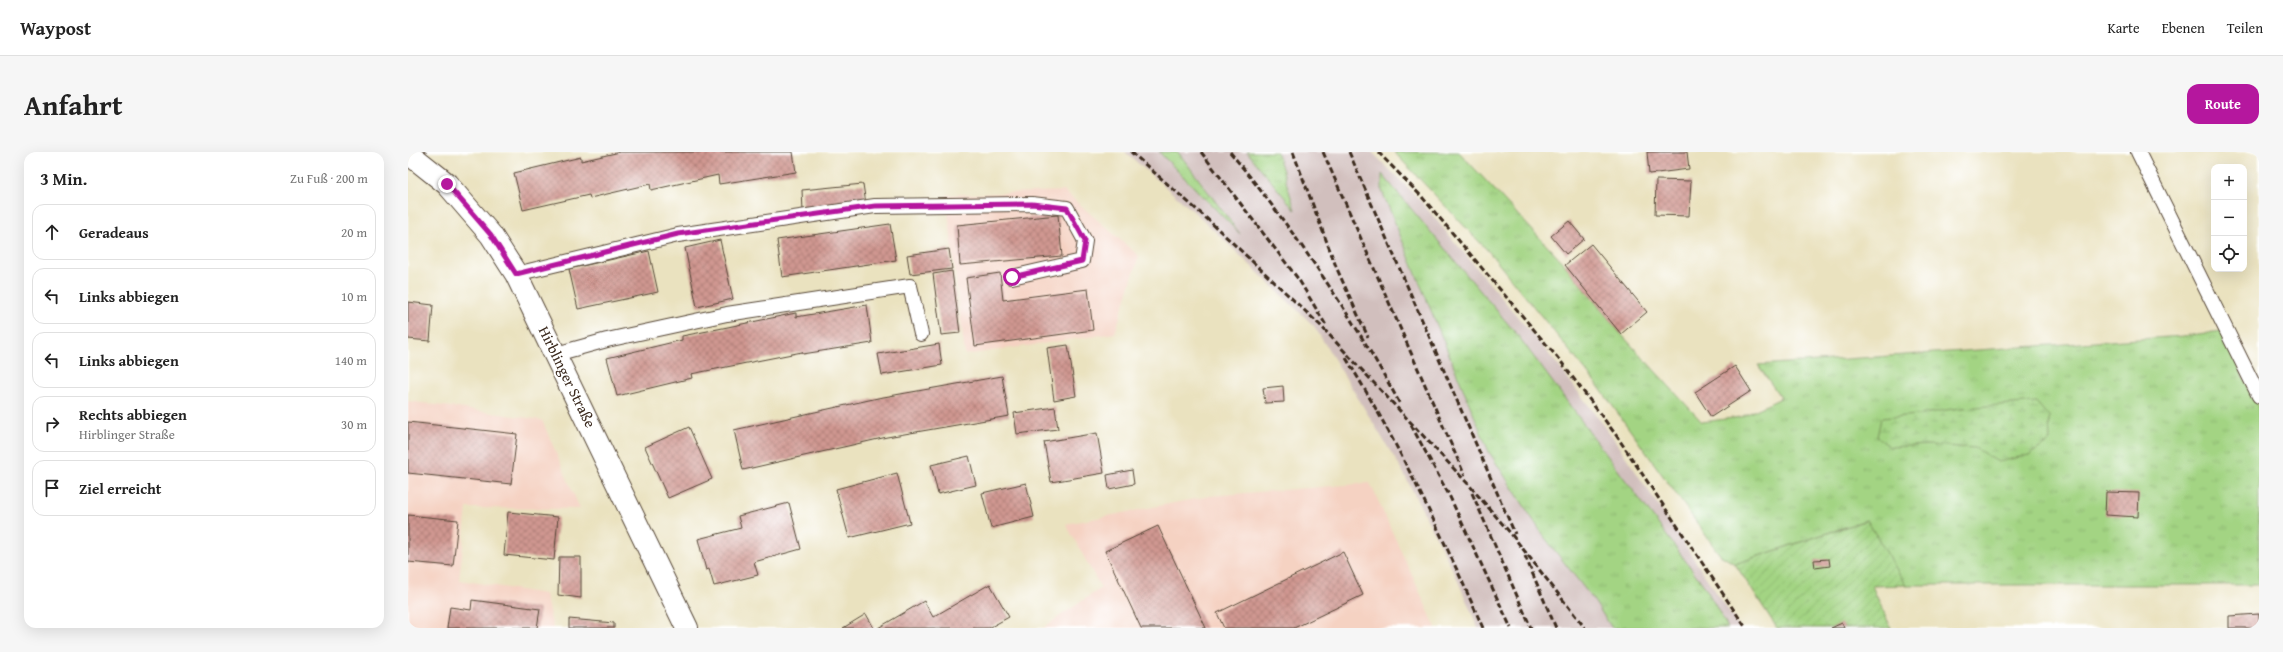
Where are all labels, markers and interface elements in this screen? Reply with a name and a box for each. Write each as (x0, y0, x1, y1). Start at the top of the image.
text: Waypost (20, 14, 91, 42)
text: Karte (2107, 18, 2140, 38)
text: Ebenen (2162, 18, 2205, 38)
text: Teilen (2227, 18, 2263, 38)
text: Anfahrt (24, 84, 123, 125)
button: Route (2187, 84, 2259, 124)
map controls (2211, 164, 2247, 272)
button: + (2211, 164, 2247, 200)
text: 3 Min. (40, 166, 87, 191)
text: Zu Fuß · 200 m (290, 169, 368, 188)
route end (438, 175, 456, 193)
button: − (2211, 200, 2247, 236)
icon: ahead (41, 221, 63, 243)
text: Geradeaus (79, 222, 149, 243)
text: 20 m (341, 223, 367, 242)
button: locate (2211, 236, 2247, 272)
route start (1003, 268, 1021, 286)
icon: left (41, 285, 63, 307)
text: Links abbiegen (79, 286, 179, 307)
text: 10 m (341, 287, 367, 306)
street label: Hirblinger Straße (534, 323, 601, 431)
icon: left (41, 349, 63, 371)
text: Links abbiegen (79, 350, 179, 371)
text: 140 m (335, 351, 367, 370)
text: Rechts abbiegen (79, 404, 187, 425)
icon: right (41, 413, 63, 435)
text: 30 m (341, 415, 367, 434)
text: Hirblinger Straße (79, 425, 175, 444)
icon: arrive (41, 477, 63, 499)
text: Ziel erreicht (79, 478, 161, 499)

